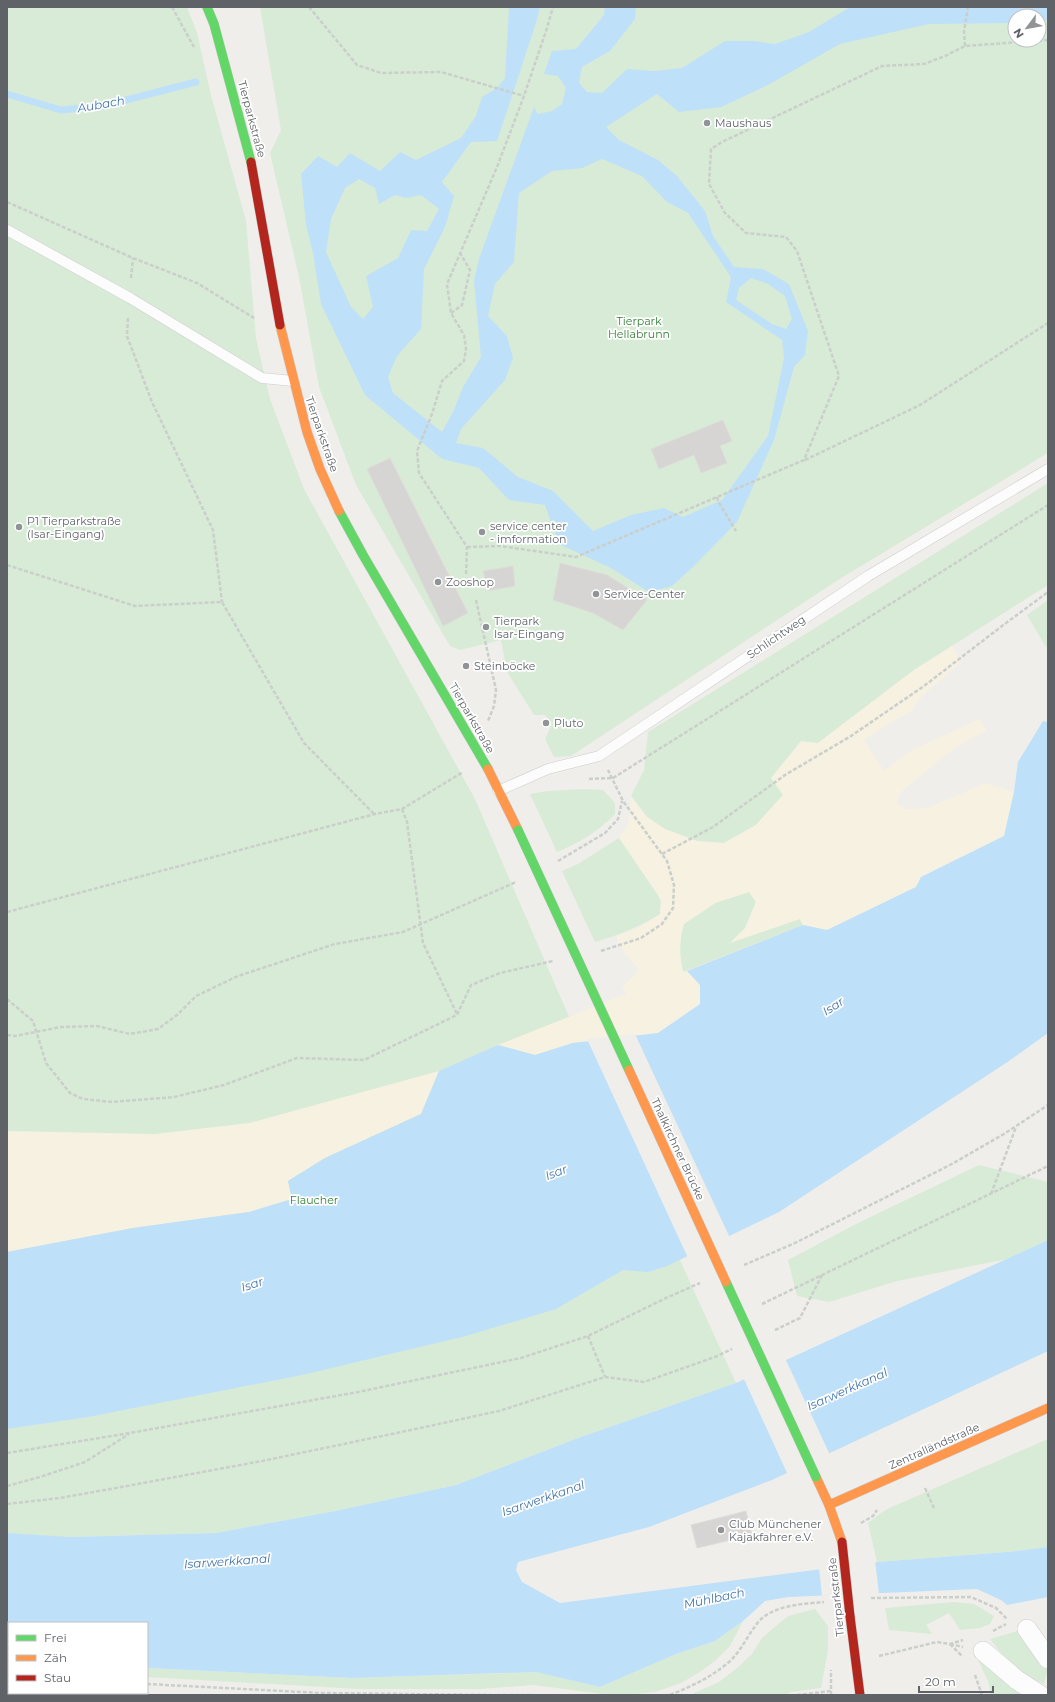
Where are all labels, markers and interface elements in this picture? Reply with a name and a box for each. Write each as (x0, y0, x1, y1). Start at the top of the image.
north arrow (1007, 8, 1047, 48)
text: N (1010, 26, 1027, 41)
street label: Tierparkstraße (235, 79, 269, 159)
water label: Aubach (75, 92, 126, 116)
place label: Maushaus (715, 116, 772, 130)
marker: Maushaus (702, 118, 712, 128)
park label: Tierpark Hellabrunn (608, 314, 670, 341)
street label: Tierparkstraße (302, 394, 342, 474)
place label: P1 Tierparkstraße (Isar-Eingang) (27, 514, 121, 541)
place label: service center - imformation (490, 519, 567, 546)
marker: P1 Tierparkstraße (Isar-Eingang) (14, 522, 24, 532)
marker: service center - imformation (477, 527, 487, 537)
place label: Zooshop (446, 575, 494, 589)
marker: Zooshop (433, 577, 443, 587)
place label: Service-Center (604, 587, 685, 601)
marker: Service-Center (591, 589, 601, 599)
street label: Schlichtweg (744, 612, 808, 662)
place label: Tierpark Isar-Eingang (494, 614, 564, 641)
marker: Tierpark Isar-Eingang (481, 622, 491, 632)
place label: Steinböcke (474, 659, 536, 673)
marker: Steinböcke (461, 661, 471, 671)
street label: Tierparkstraße (446, 680, 498, 756)
place label: Pluto (554, 716, 584, 730)
marker: Pluto (541, 718, 551, 728)
water label: Isar (820, 994, 847, 1018)
street label: Thalkirchner Brücke (648, 1096, 708, 1203)
water label: Isar (543, 1161, 569, 1183)
park label: Flaucher (290, 1193, 338, 1207)
water label: Isar (239, 1273, 265, 1295)
water label: Isarwerkkanal (804, 1364, 890, 1413)
street label: Zentralländstraße (887, 1420, 982, 1472)
water label: Isarwerkkanal (500, 1477, 587, 1519)
place label: Club Münchener Kajakfahrer e.V. (729, 1517, 822, 1544)
marker: Club Münchener Kajakfahrer e.V. (716, 1525, 726, 1535)
water label: Isarwerkkanal (183, 1550, 271, 1572)
street label: Tierparkstraße (825, 1557, 847, 1637)
water label: Mühlbach (682, 1584, 746, 1612)
legend (8, 1622, 148, 1694)
text: Frei (44, 1630, 67, 1645)
text: Zäh (44, 1650, 67, 1665)
scale bar (919, 1668, 993, 1694)
text: Stau (44, 1670, 71, 1685)
text: 20 m (925, 1674, 956, 1689)

